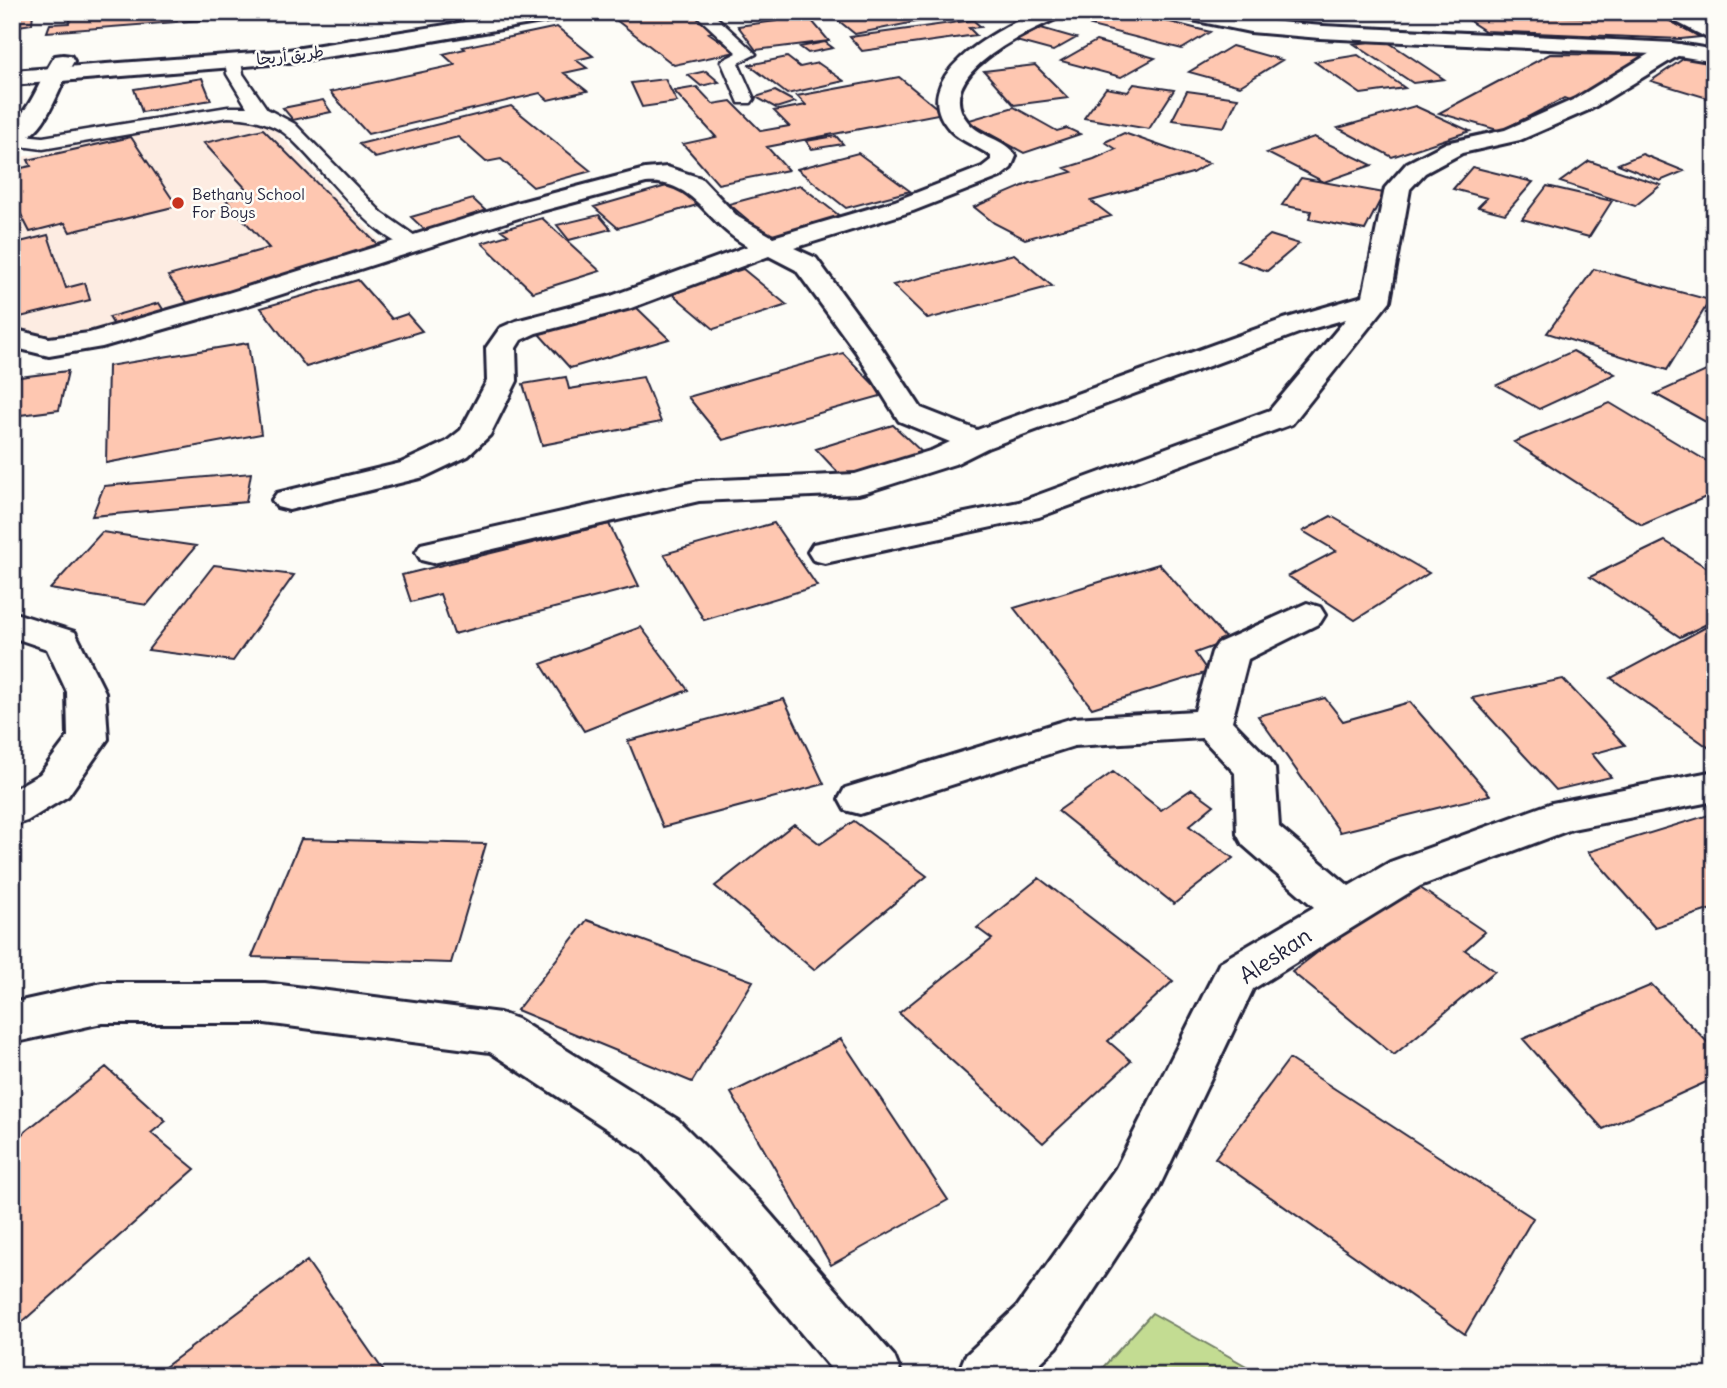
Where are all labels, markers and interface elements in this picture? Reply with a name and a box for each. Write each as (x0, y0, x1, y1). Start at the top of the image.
street label: طريق أريحا (255, 41, 325, 69)
place label: Bethany School For Boys (192, 184, 305, 222)
marker: Bethany School For Boys (170, 195, 186, 211)
street label: Aleskan (1233, 920, 1317, 990)

